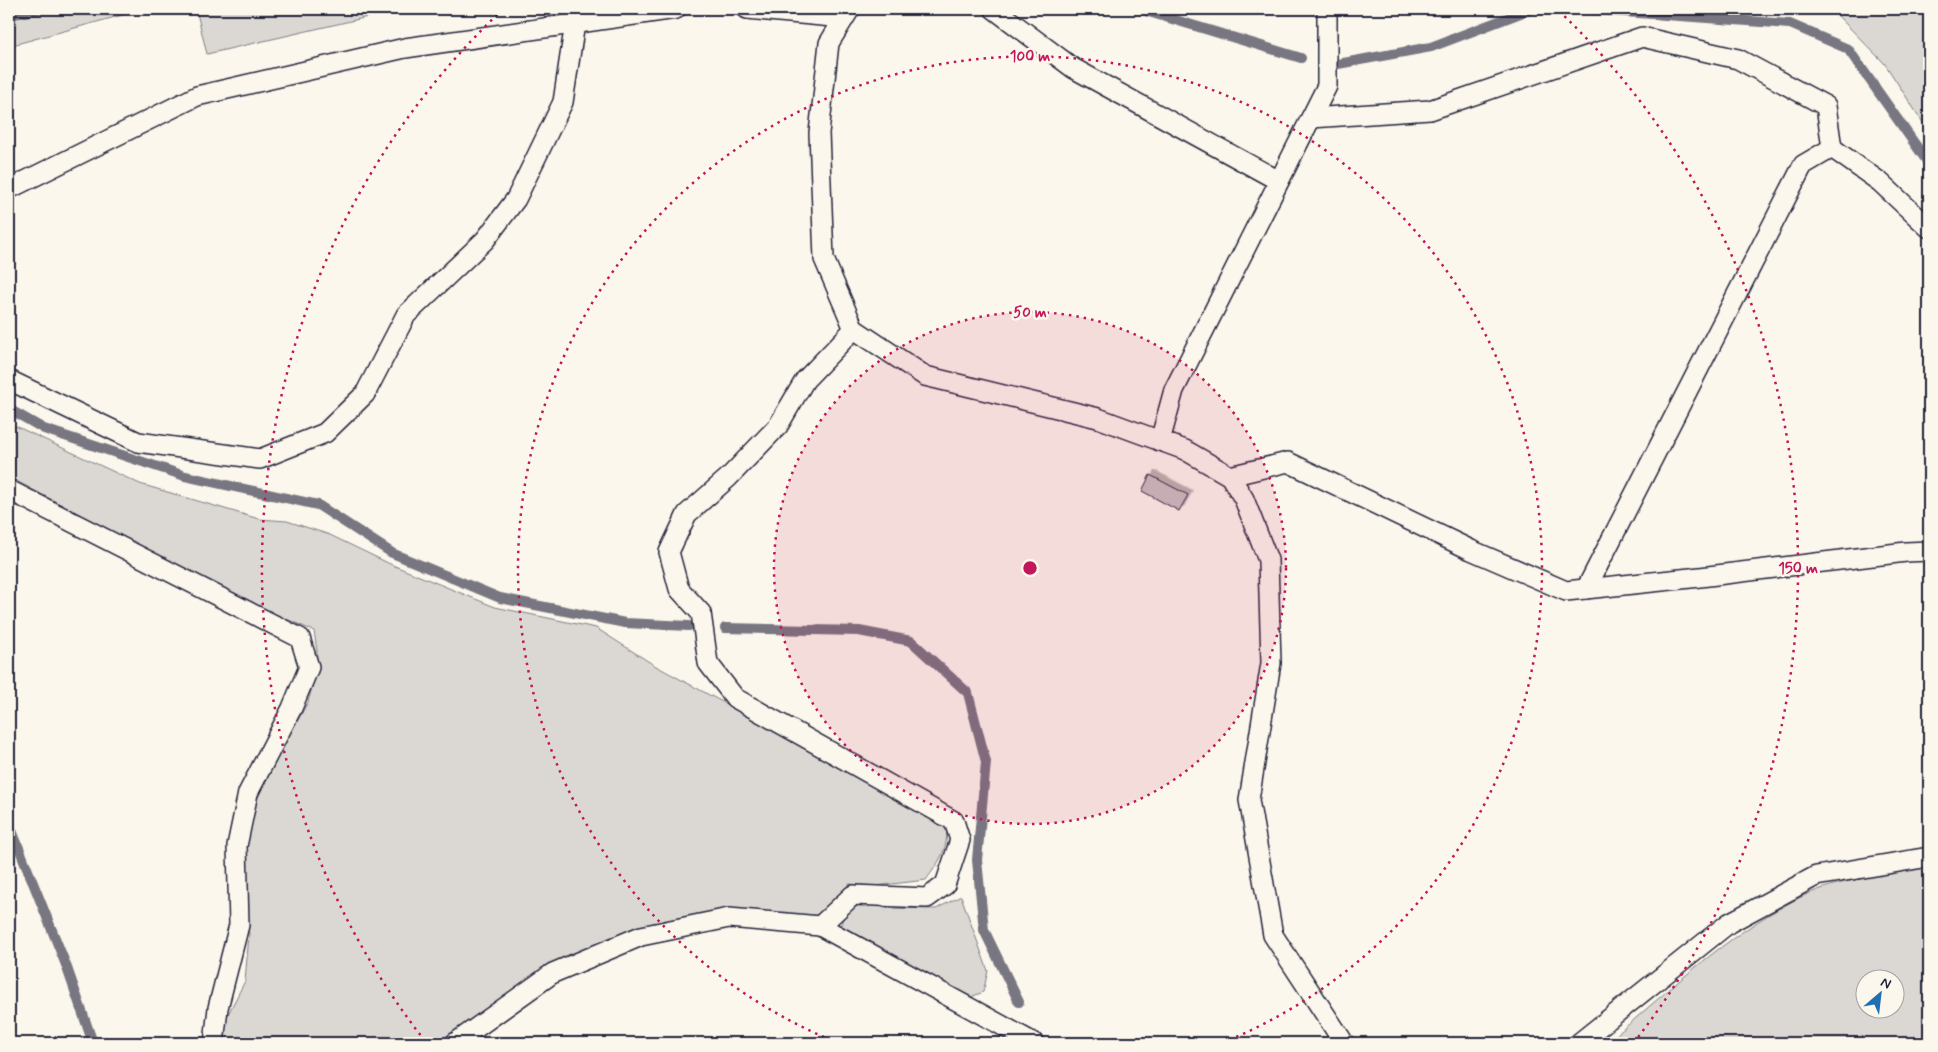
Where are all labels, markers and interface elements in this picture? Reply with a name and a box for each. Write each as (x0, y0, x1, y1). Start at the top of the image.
text: 100 m (1010, 47, 1050, 67)
text: 50 m (1013, 303, 1047, 323)
centre of rings (1021, 559, 1039, 577)
text: 150 m (1778, 559, 1818, 579)
north arrow (1856, 970, 1906, 1020)
text: N (1877, 973, 1894, 994)

